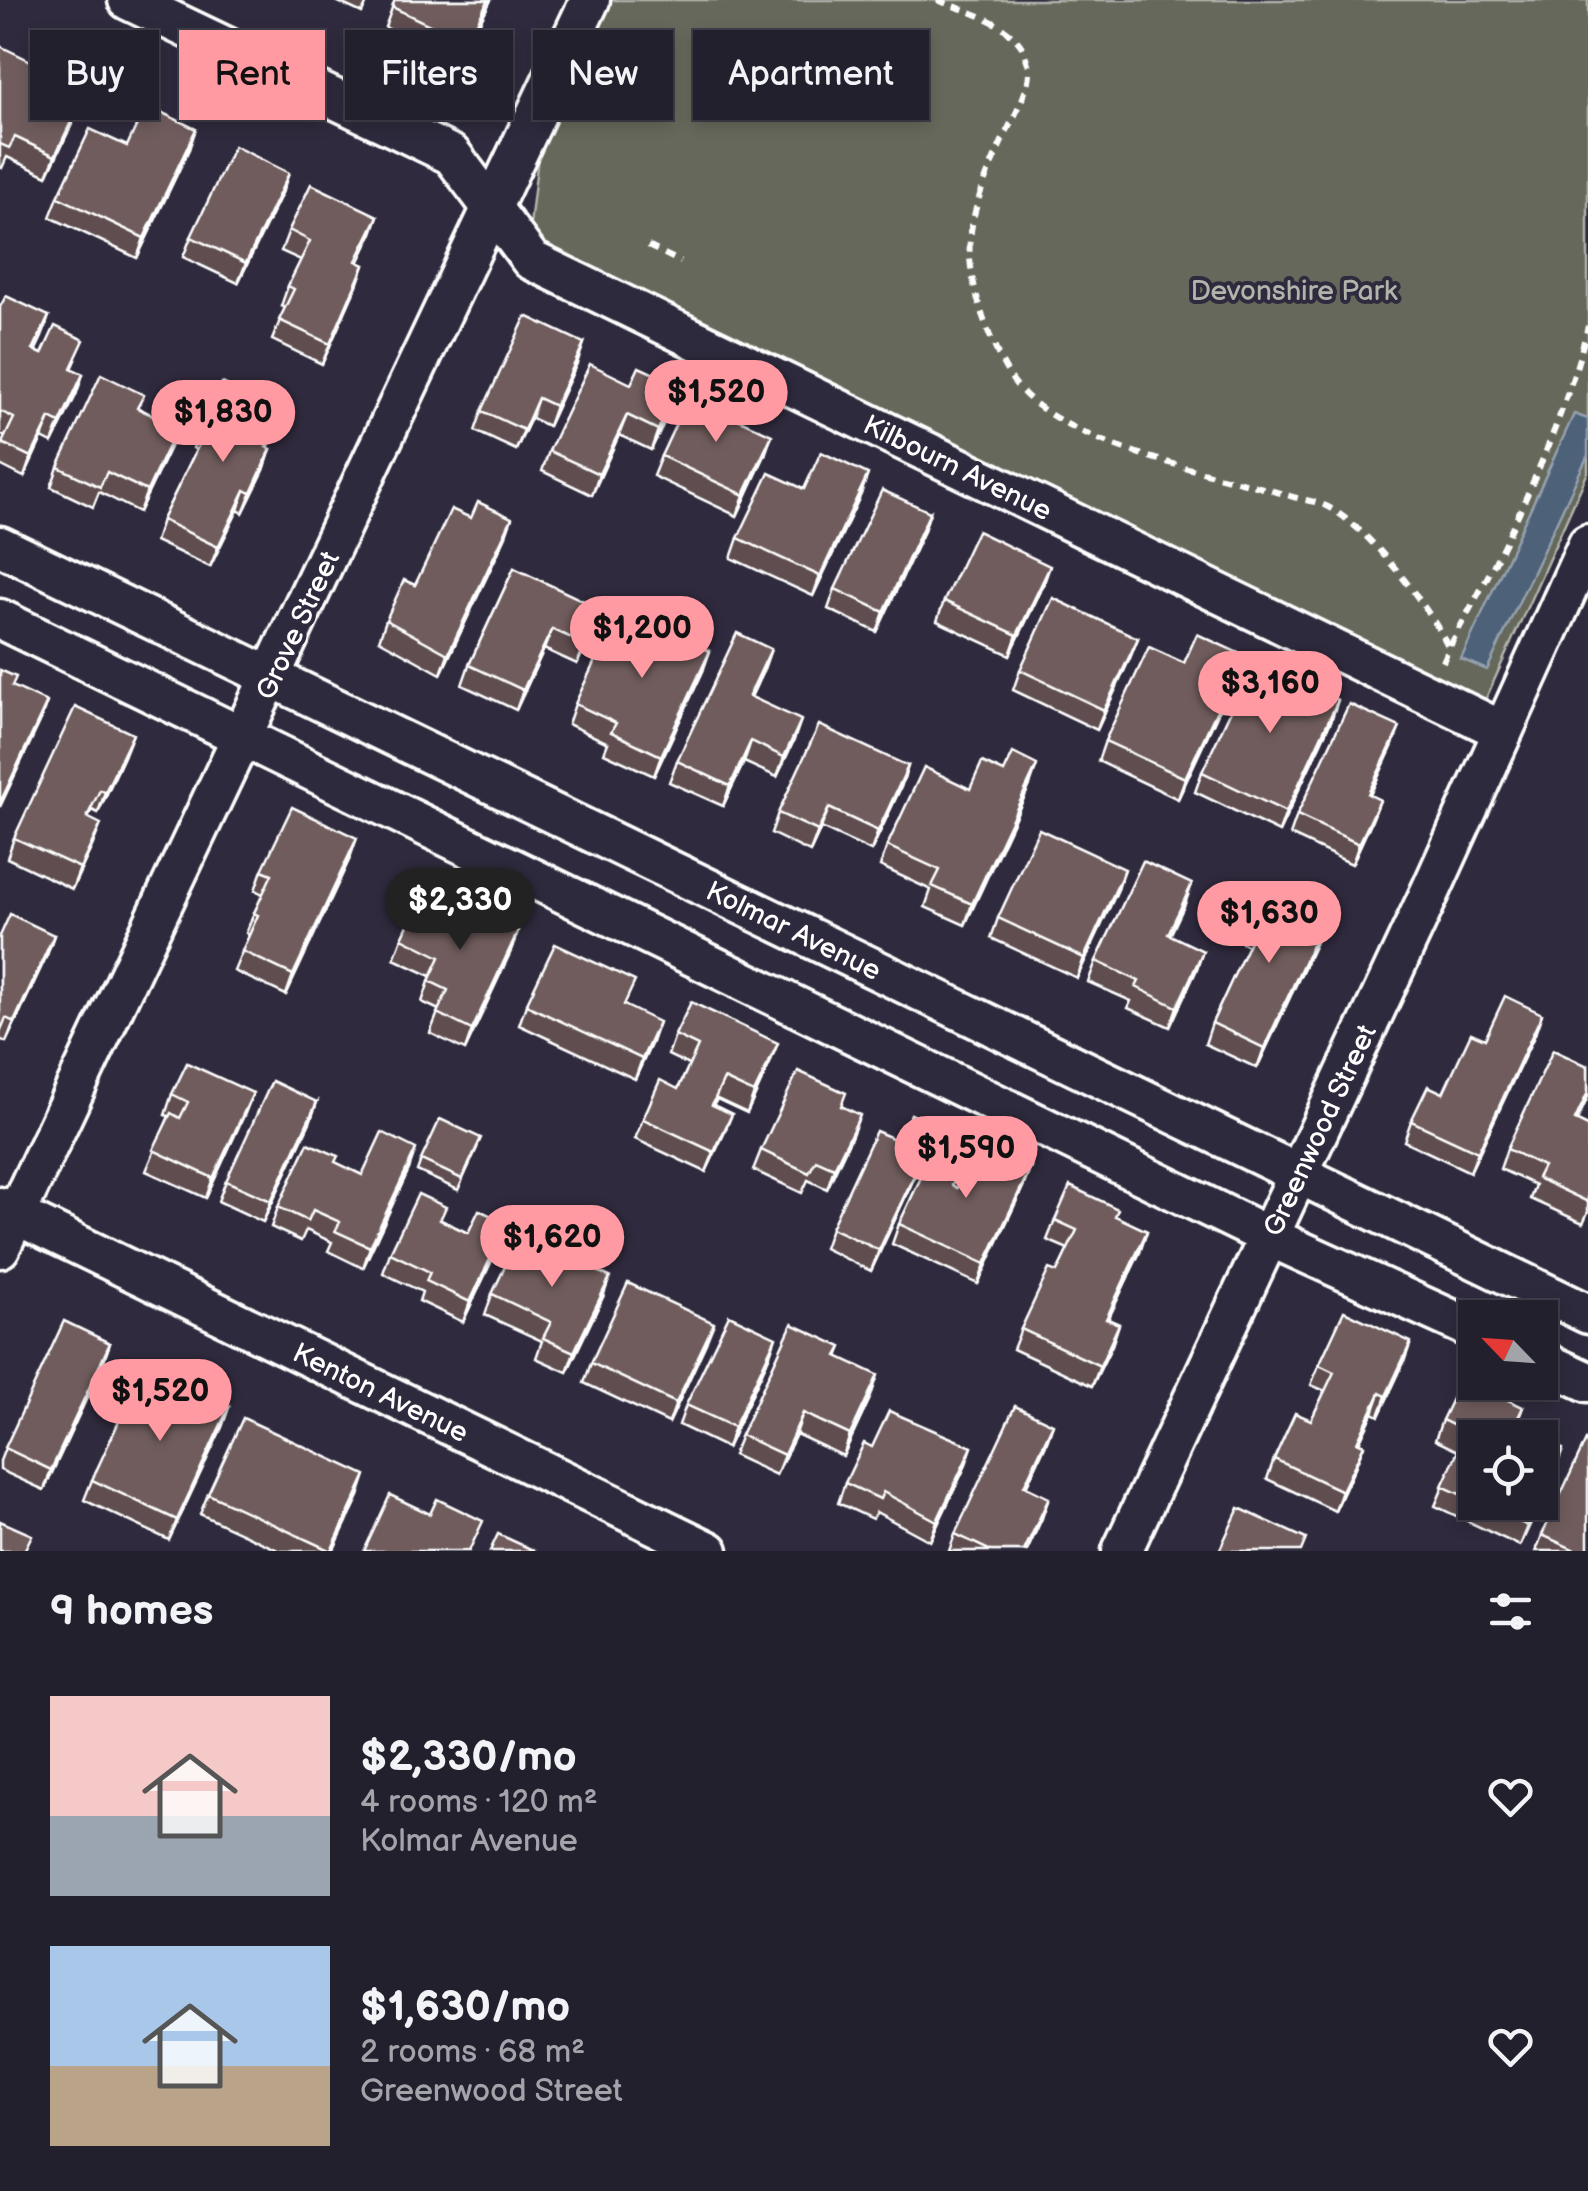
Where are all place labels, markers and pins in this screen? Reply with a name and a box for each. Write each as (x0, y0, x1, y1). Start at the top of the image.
pin: $1,520 (635, 360, 797, 445)
pin: $1,830 (142, 380, 304, 465)
pin: $1,200 (561, 596, 723, 681)
pin: $3,160 (1189, 651, 1351, 736)
pin: $2,330 (379, 868, 541, 953)
pin: $1,630 (1188, 881, 1350, 966)
pin: $1,590 (885, 1116, 1047, 1201)
pin: $1,620 (471, 1205, 633, 1290)
pin: $1,520 (79, 1359, 241, 1444)

